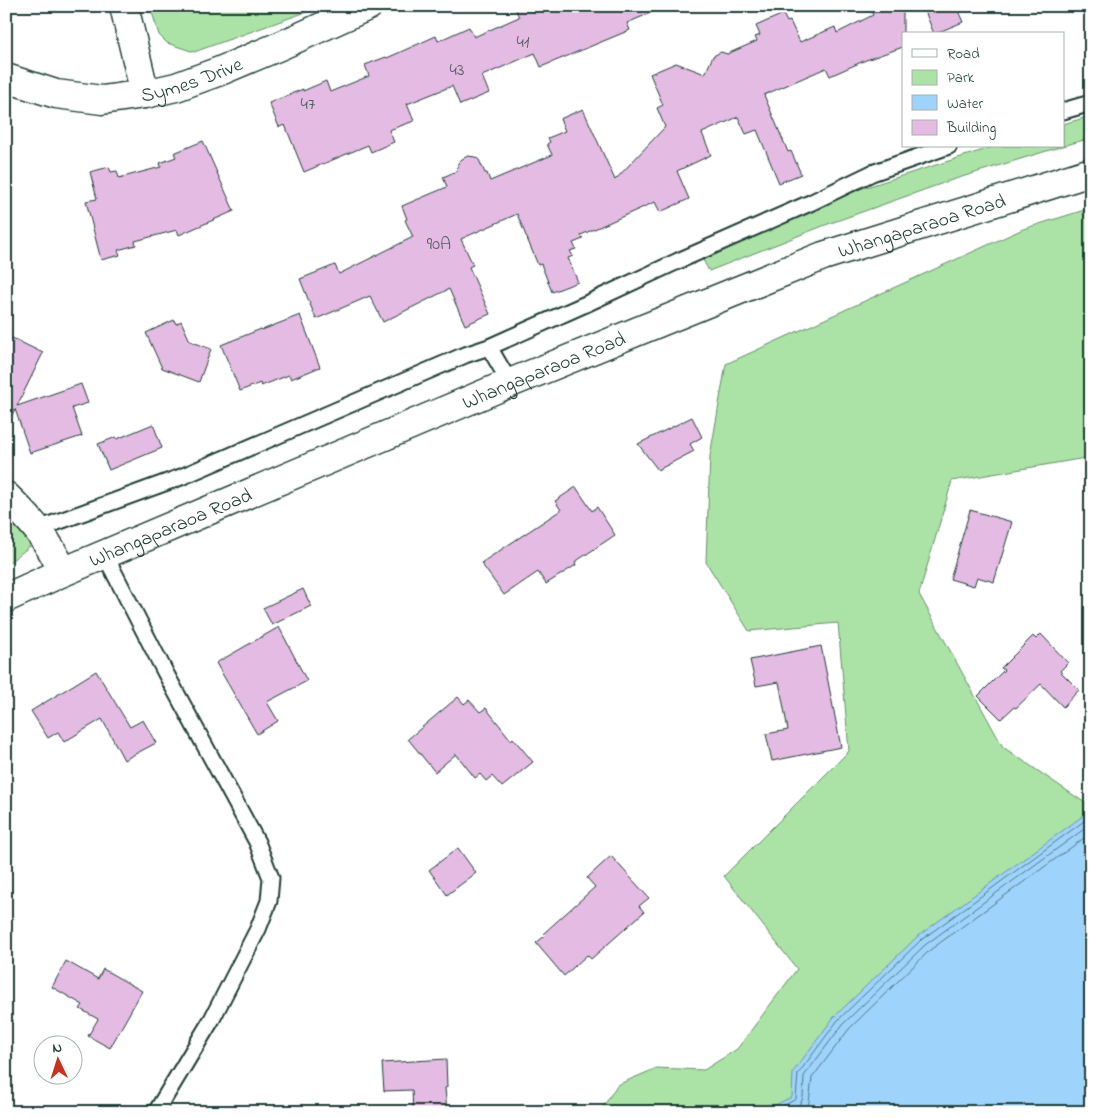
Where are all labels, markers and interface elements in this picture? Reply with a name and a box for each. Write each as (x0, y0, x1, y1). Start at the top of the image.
house number: 41 (516, 30, 530, 56)
legend (902, 32, 1064, 148)
text: Road (947, 43, 980, 65)
street label: Symes Drive (138, 51, 248, 111)
house number: 43 (450, 58, 464, 84)
text: Park (947, 67, 975, 89)
house number: 47 (301, 92, 316, 118)
text: Water (947, 93, 983, 115)
text: Building (946, 117, 996, 140)
street label: Whangaparaoa Road (835, 188, 1010, 267)
house number: 90A (427, 232, 451, 258)
street label: Whangaparaoa Road (458, 326, 630, 418)
street label: Whangaparaoa Road (85, 482, 257, 576)
north arrow (32, 1036, 82, 1086)
text: N (52, 1038, 63, 1059)

